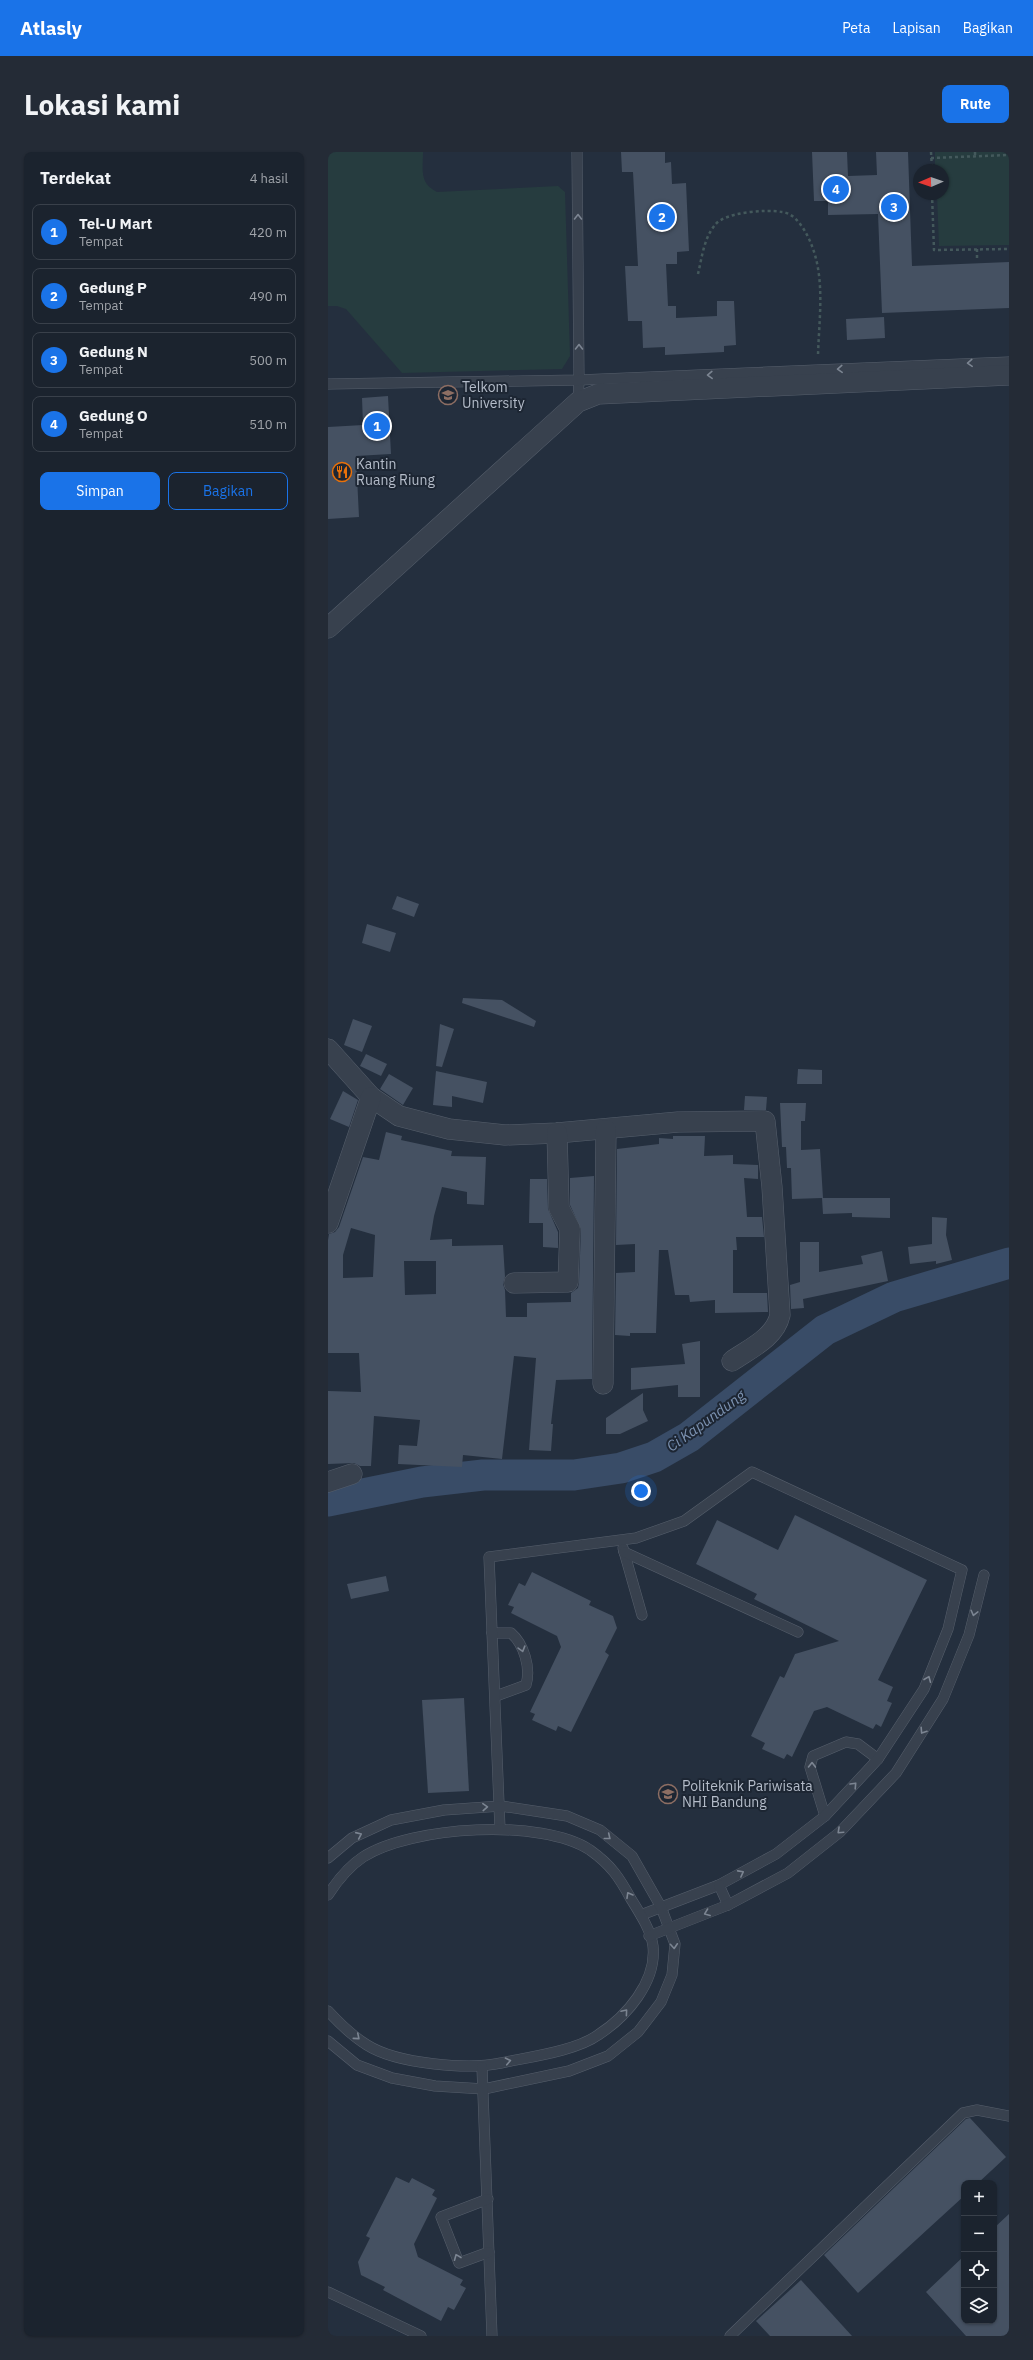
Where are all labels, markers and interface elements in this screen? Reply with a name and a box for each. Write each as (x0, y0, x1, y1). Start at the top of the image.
text: Atlasly (20, 16, 82, 40)
text: Peta (842, 19, 870, 37)
text: Lapisan (892, 19, 941, 37)
text: Bagikan (963, 19, 1013, 37)
button: Rute (942, 85, 1009, 123)
text: Lokasi kami (24, 86, 180, 123)
north arrow (913, 164, 949, 200)
text: Terdekat (40, 167, 111, 189)
text: 4 hasil (250, 170, 288, 187)
pin: 4 (823, 174, 849, 204)
pin: 3 (881, 192, 907, 222)
pin: 2 (649, 202, 675, 232)
text: Tel-U Mart (79, 214, 152, 233)
one-way arrow (574, 214, 582, 220)
text: 1 (50, 224, 58, 241)
text: 420 m (249, 224, 287, 241)
text: Tempat (79, 233, 123, 250)
text: Gedung P (79, 278, 147, 297)
text: 2 (50, 288, 58, 305)
text: 490 m (249, 288, 287, 305)
text: Tempat (79, 297, 123, 314)
text: Gedung N (79, 342, 148, 361)
one-way arrow (575, 344, 583, 350)
text: 3 (50, 352, 58, 369)
text: 500 m (249, 352, 287, 369)
one-way arrow (967, 359, 973, 368)
text: Tempat (79, 361, 123, 378)
one-way arrow (837, 365, 843, 374)
one-way arrow (707, 370, 713, 379)
place label: Telkom University (462, 378, 525, 412)
school or university icon: Telkom University (437, 384, 459, 406)
text: Gedung O (79, 406, 148, 425)
pin: 1 (364, 411, 390, 441)
text: 4 (50, 416, 58, 433)
text: 510 m (249, 416, 287, 433)
text: Tempat (79, 425, 123, 442)
place label: Kantin Ruang Riung (356, 455, 435, 489)
restaurant icon: Kantin Ruang Riung (331, 461, 353, 483)
button: Simpan (40, 472, 160, 510)
button: Bagikan (168, 472, 288, 510)
water label: Ci Kapundung (663, 1385, 750, 1456)
your location (631, 1481, 651, 1501)
one-way arrow (971, 1610, 979, 1616)
one-way arrow (517, 1646, 526, 1653)
one-way arrow (923, 1676, 931, 1683)
one-way arrow (920, 1727, 927, 1734)
one-way arrow (808, 1762, 816, 1768)
place label: Politeknik Pariwisata NHI Bandung (682, 1777, 813, 1811)
one-way arrow (849, 1782, 857, 1790)
school or university icon: Politeknik Pariwisata NHI Bandung (657, 1783, 679, 1805)
one-way arrow (482, 1803, 488, 1812)
one-way arrow (838, 1826, 845, 1833)
one-way arrow (354, 1832, 362, 1840)
one-way arrow (604, 1832, 611, 1839)
one-way arrow (737, 1870, 744, 1878)
one-way arrow (626, 1891, 633, 1899)
one-way arrow (703, 1909, 710, 1917)
one-way arrow (669, 1942, 678, 1949)
one-way arrow (621, 2009, 628, 2016)
one-way arrow (352, 2032, 360, 2039)
one-way arrow (505, 2058, 512, 2066)
map controls (961, 2180, 997, 2324)
button: + (961, 2180, 997, 2216)
button: − (961, 2216, 997, 2252)
button: locate (961, 2252, 997, 2288)
one-way arrow (453, 2254, 461, 2261)
button: layers (961, 2288, 997, 2324)

